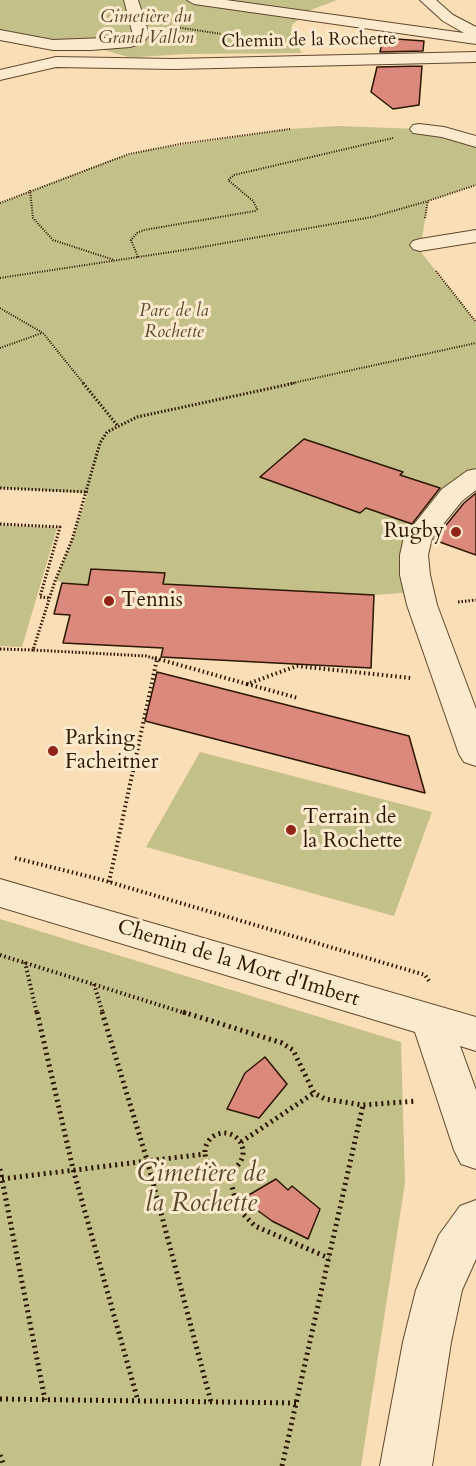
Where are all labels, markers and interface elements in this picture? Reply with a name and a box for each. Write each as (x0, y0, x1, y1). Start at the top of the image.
park label: Cimetière du Grand Vallon (98, 7, 194, 50)
street label: Chemin de la Rochette (221, 29, 397, 53)
park label: Parc de la Rochette (139, 301, 209, 344)
place label: Rugby (384, 519, 444, 545)
marker: Rugby (449, 525, 463, 539)
place label: Tennis (121, 588, 183, 614)
marker: Tennis (102, 594, 116, 608)
place label: Parking Facheitner (65, 726, 158, 776)
marker: Parking Facheitner (46, 744, 60, 758)
place label: Terrain de la Rochette (303, 805, 402, 855)
marker: Terrain de la Rochette (284, 823, 298, 837)
street label: Chemin de la Mort d'Imbert (114, 915, 362, 1013)
park label: Cimetière de la Rochette (137, 1159, 265, 1220)

